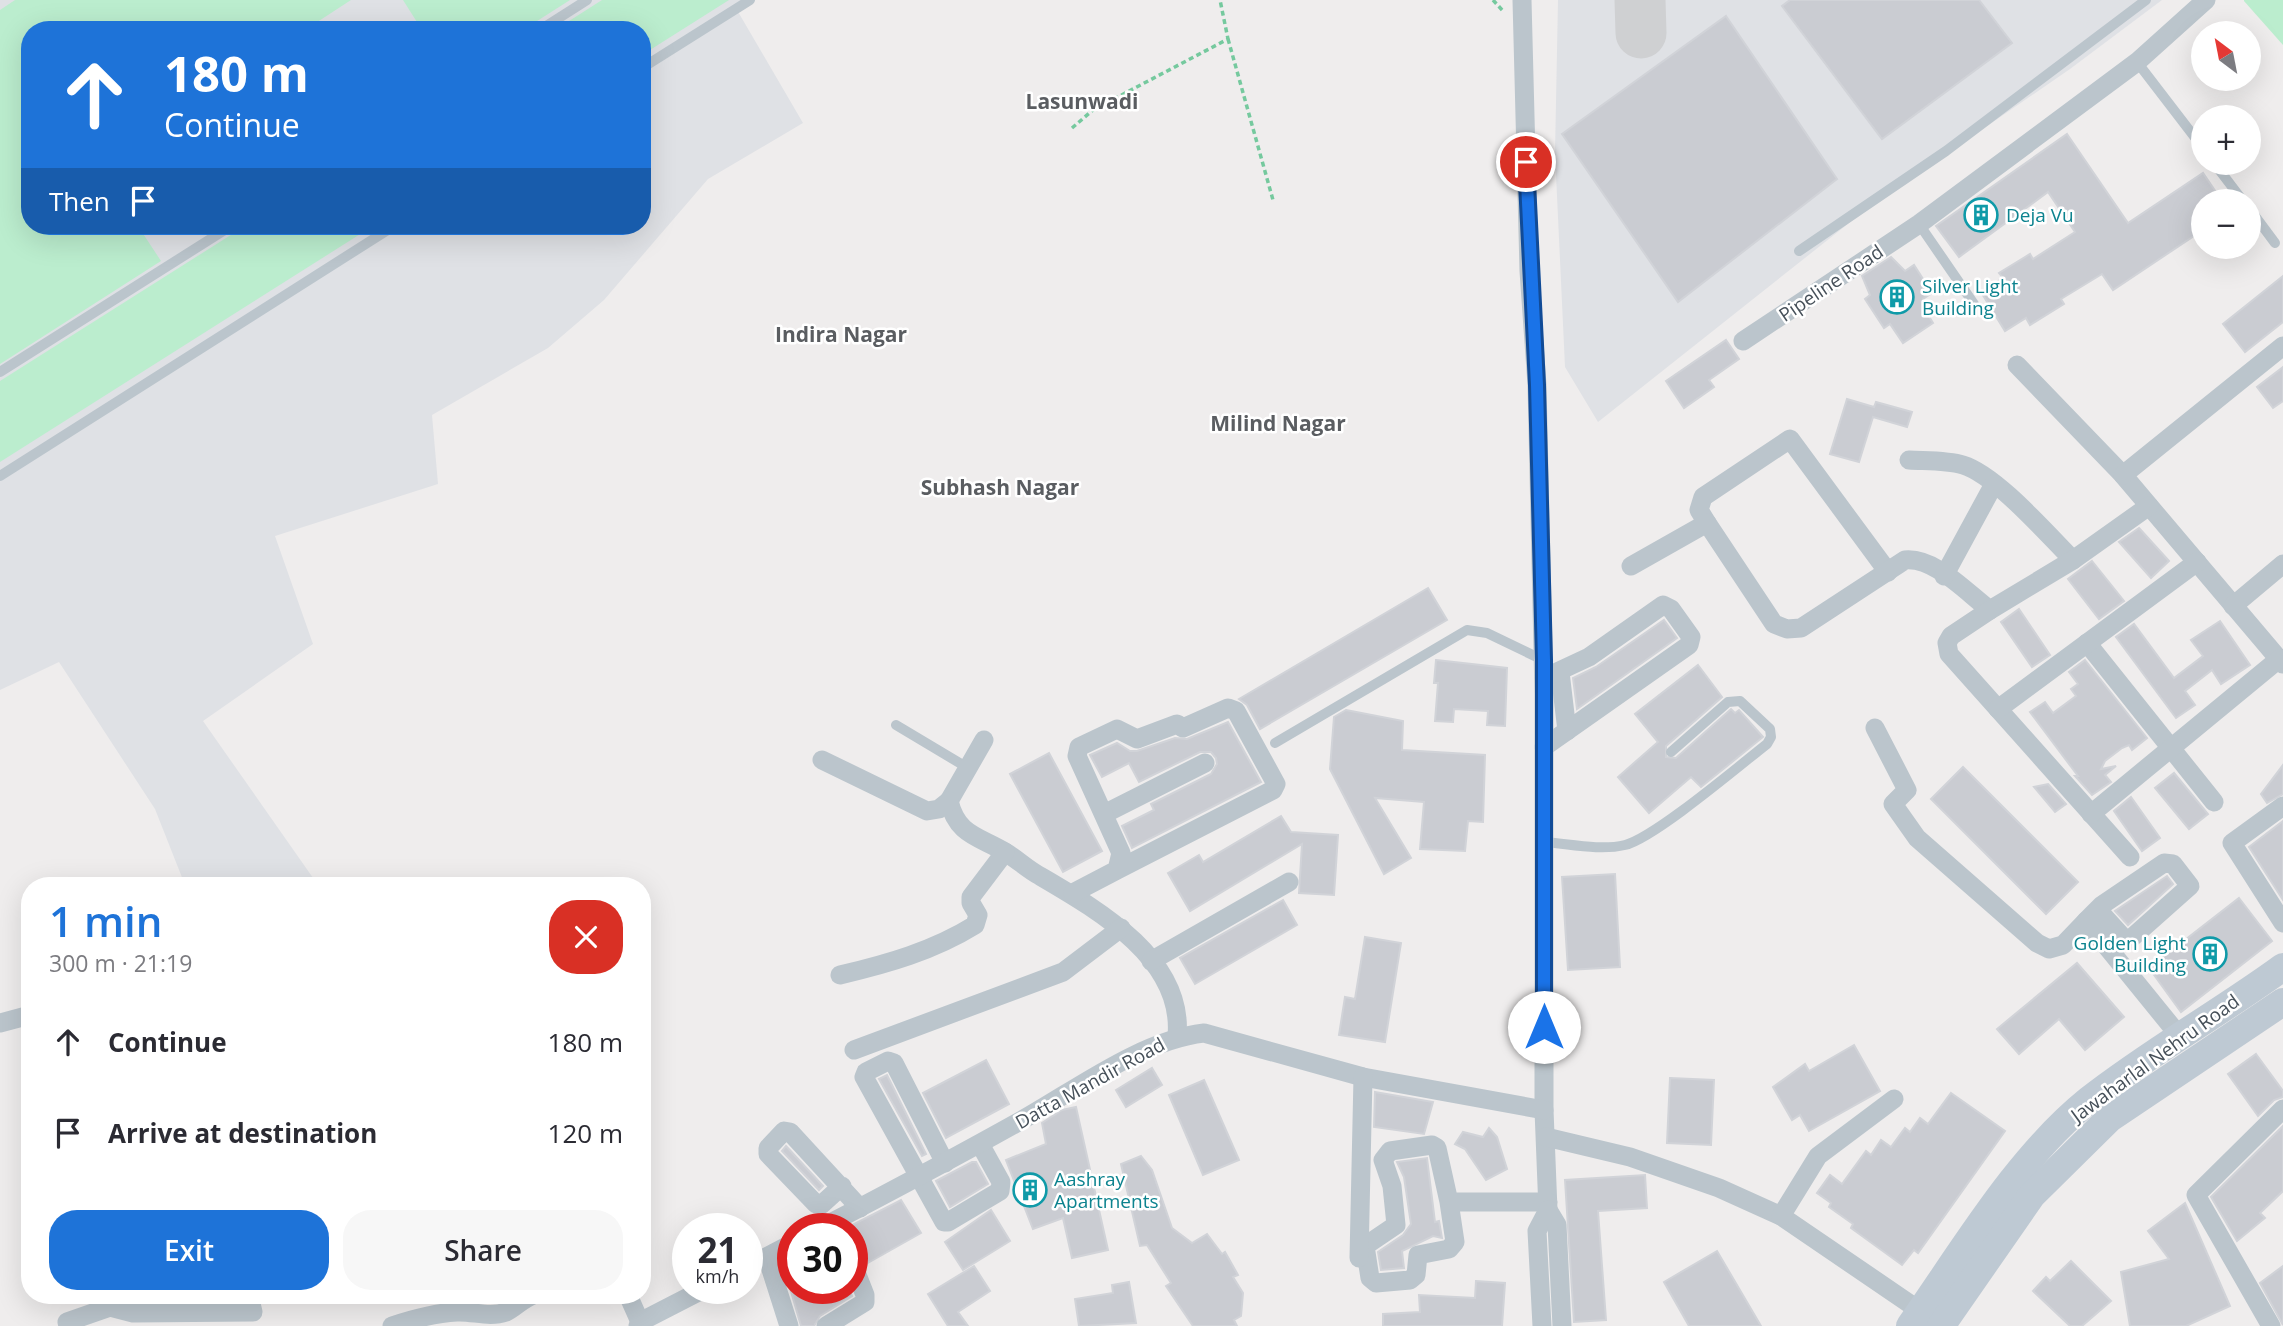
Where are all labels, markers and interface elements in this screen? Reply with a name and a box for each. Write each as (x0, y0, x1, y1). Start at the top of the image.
north arrow (2191, 21, 2261, 91)
map controls (2191, 21, 2261, 259)
text: 180 m (164, 40, 309, 106)
icon: ahead (49, 49, 140, 140)
district label: Lasunwadi (1026, 87, 1138, 115)
text: Continue (164, 103, 300, 146)
button: + (2191, 105, 2261, 175)
pin (1496, 132, 1556, 192)
icon: arrive (1507, 143, 1545, 181)
icon: arrive (124, 182, 162, 220)
text: Then (49, 183, 110, 219)
button: − (2191, 189, 2261, 259)
building icon: Deja Vu (1962, 196, 2000, 234)
place label: Deja Vu (2006, 202, 2074, 228)
street label: Pipeline Road (1774, 238, 1888, 328)
place label: Silver Light Building (1922, 273, 2019, 321)
building icon: Silver Light Building (1878, 278, 1916, 316)
district label: Indira Nagar (775, 320, 907, 348)
district label: Milind Nagar (1210, 409, 1346, 437)
district label: Subhash Nagar (921, 473, 1080, 501)
text: 1 min (49, 892, 162, 949)
button: close (549, 900, 623, 974)
place label: Golden Light Building (2074, 930, 2186, 978)
building icon: Golden Light Building (2191, 935, 2229, 973)
text: 300 m · 21:19 (49, 947, 192, 979)
street label: Jawaharlal Nehru Road (2064, 988, 2244, 1129)
position arrow (1507, 990, 1581, 1064)
icon: ahead (49, 1023, 87, 1061)
text: Continue (108, 1024, 227, 1060)
text: 180 m (548, 1024, 623, 1060)
street label: Datta Mandir Road (1011, 1031, 1169, 1135)
icon: arrive (49, 1114, 87, 1152)
text: Arrive at destination (108, 1115, 377, 1151)
text: 120 m (548, 1115, 623, 1151)
place label: Aashray Apartments (1054, 1166, 1158, 1214)
building icon: Aashray Apartments (1011, 1171, 1049, 1209)
button: Exit (49, 1210, 329, 1290)
button: Share (343, 1210, 623, 1290)
speed limit sign: 30 (777, 1213, 868, 1304)
text: 21 (697, 1226, 738, 1273)
text: km/h (696, 1264, 739, 1288)

